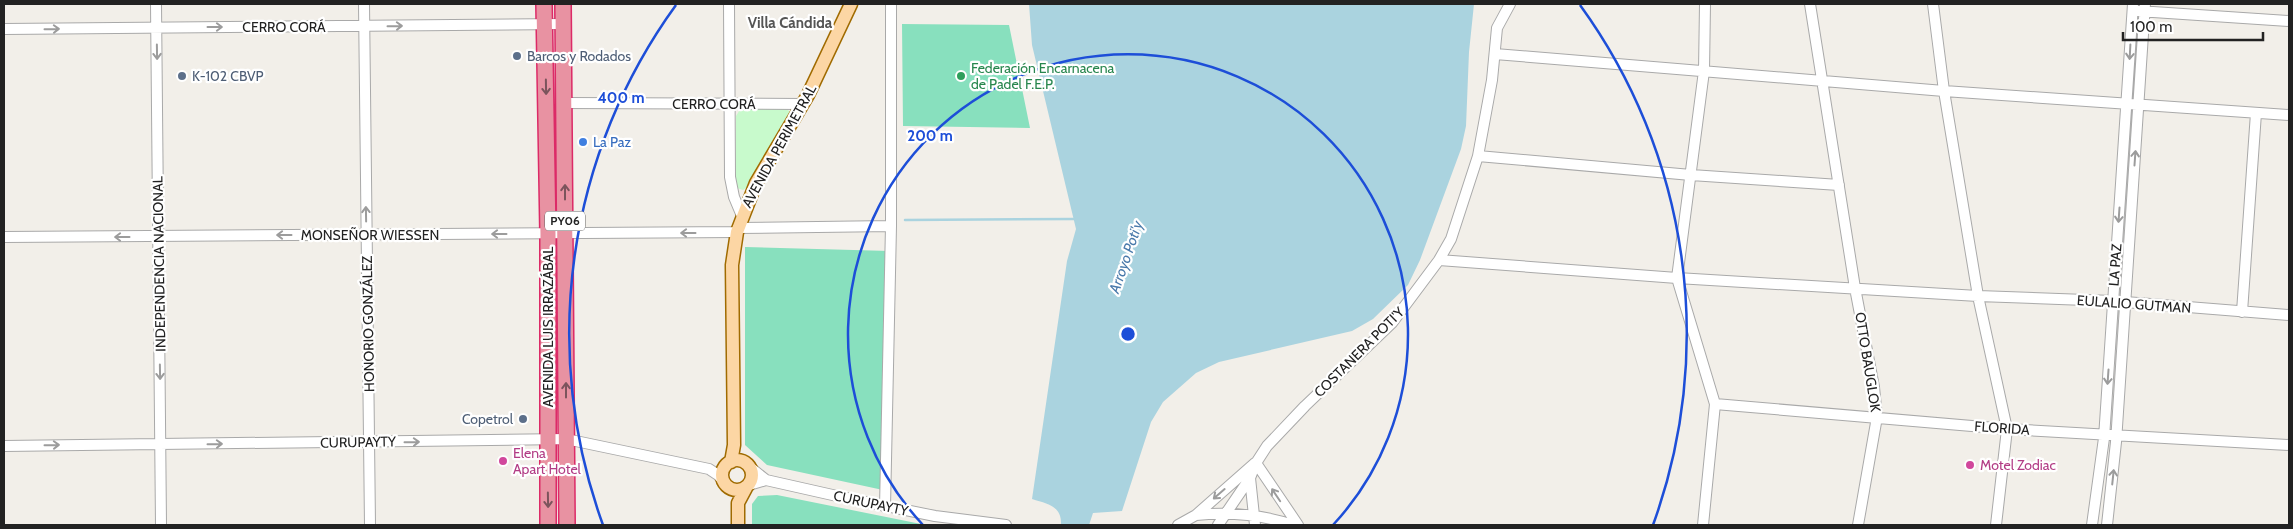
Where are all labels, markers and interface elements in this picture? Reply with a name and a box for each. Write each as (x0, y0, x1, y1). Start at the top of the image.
scale bar (2123, 10, 2263, 42)
district label: Villa Cándida (748, 14, 833, 32)
street label: CERRO CORÁ (242, 18, 326, 36)
text: 100 m (2130, 18, 2172, 36)
one-way arrow (386, 21, 403, 31)
one-way arrow (206, 22, 223, 32)
one-way arrow (44, 24, 60, 33)
one-way arrow (152, 44, 162, 60)
one-way arrow (2125, 44, 2134, 60)
place label: Barcos y Rodados (527, 47, 631, 65)
marker: Barcos y Rodados (511, 50, 523, 62)
place label: Federación Encarnacena de Padel F.E.P. (971, 59, 1115, 93)
place label: K-102 CBVP (192, 67, 264, 85)
marker: K-102 CBVP (176, 70, 188, 82)
marker: Federación Encarnacena de Padel F.E.P. (955, 70, 967, 82)
one-way arrow (541, 79, 550, 95)
street label: AVENIDA PERIMETRAL (738, 81, 820, 211)
text: 400 m (598, 89, 644, 107)
street label: CERRO CORÁ (672, 95, 756, 113)
text: 200 m (907, 127, 953, 145)
place label: La Paz (593, 133, 631, 151)
marker: La Paz (577, 136, 589, 148)
one-way arrow (2131, 150, 2140, 166)
street label: INDEPENDENCIA NACIONAL (148, 176, 170, 352)
one-way arrow (560, 185, 570, 201)
one-way arrow (361, 206, 371, 222)
one-way arrow (2114, 206, 2124, 222)
road number: PY06 (545, 212, 585, 230)
water label: Arroyo Poti'y (1105, 217, 1147, 296)
street label: MONSEÑOR WIESSEN (301, 226, 439, 244)
one-way arrow (680, 228, 696, 237)
one-way arrow (492, 229, 508, 239)
one-way arrow (277, 230, 293, 240)
one-way arrow (114, 232, 130, 242)
street label: LA PAZ (2105, 243, 2125, 287)
street label: AVENIDA LUIS IRRAZÁBAL (539, 247, 557, 407)
street label: HONORIO GONZÁLEZ (358, 256, 378, 392)
street label: EULALIO GUTMAN (2076, 291, 2192, 317)
street label: COSTANERA POTI'Y (1310, 302, 1409, 401)
street label: OTTO BAUGLOK (1851, 311, 1885, 413)
centre of rings (1119, 325, 1137, 343)
one-way arrow (155, 364, 165, 380)
one-way arrow (2103, 368, 2112, 384)
one-way arrow (561, 382, 571, 398)
place label: Copetrol (462, 410, 514, 428)
marker: Copetrol (517, 413, 529, 425)
street label: FLORIDA (1974, 417, 2031, 439)
street label: CURUPAYTY (320, 432, 397, 452)
one-way arrow (404, 437, 420, 447)
one-way arrow (206, 439, 223, 449)
one-way arrow (44, 441, 60, 450)
place label: Elena Apart Hotel (513, 444, 582, 478)
marker: Elena Apart Hotel (497, 455, 509, 467)
place label: Motel Zodiac (1980, 456, 2056, 474)
marker: Motel Zodiac (1964, 459, 1976, 471)
one-way arrow (2108, 469, 2118, 485)
street label: CURUPAYTY (832, 486, 911, 520)
one-way arrow (1271, 488, 1281, 502)
one-way arrow (1212, 489, 1225, 500)
one-way arrow (543, 492, 553, 508)

